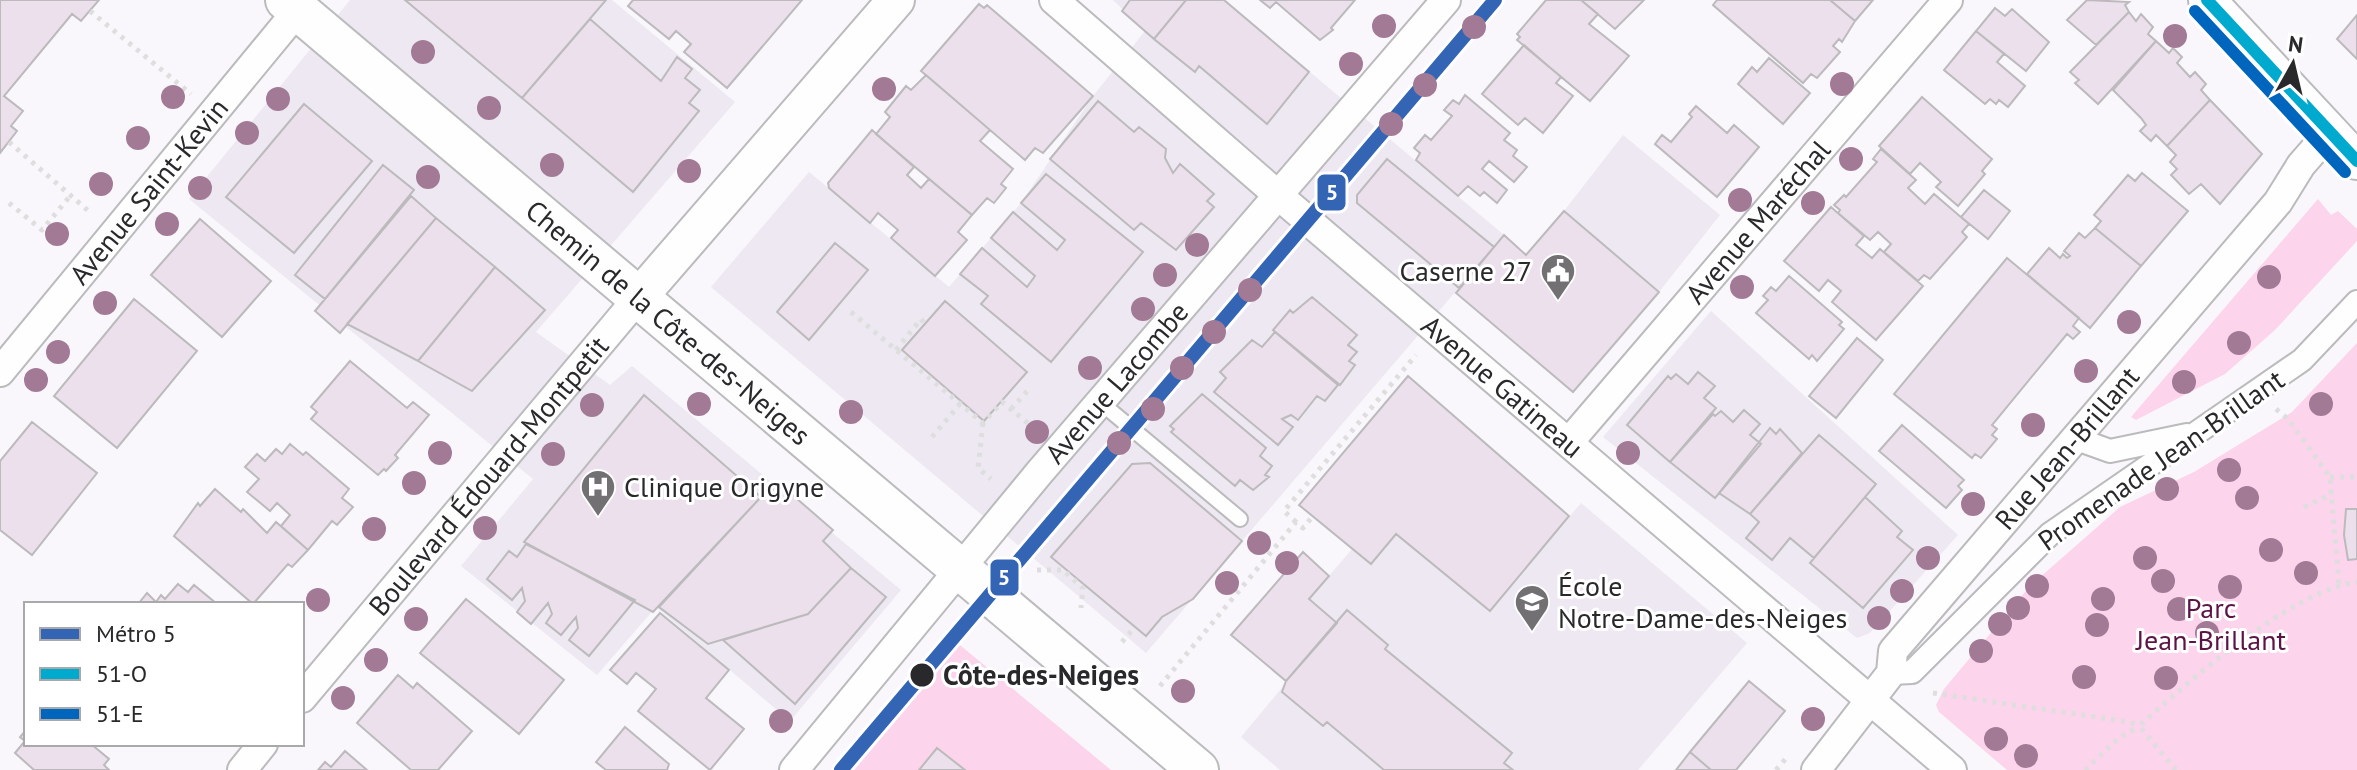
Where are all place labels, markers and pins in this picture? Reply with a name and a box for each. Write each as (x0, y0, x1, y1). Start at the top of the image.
place label: Caserne 27 (1400, 252, 1532, 289)
public building icon: Caserne 27 (1539, 252, 1577, 302)
hospital icon: Clinique Origyne (579, 468, 617, 518)
place label: Clinique Origyne (624, 468, 824, 505)
place label: École Notre-Dame-des-Neiges (1558, 567, 1847, 636)
school or university icon: École Notre-Dame-des-Neiges (1513, 583, 1551, 633)
place label: Côte-des-Neiges (943, 656, 1139, 693)
marker: Côte-des-Neiges (908, 661, 936, 689)

